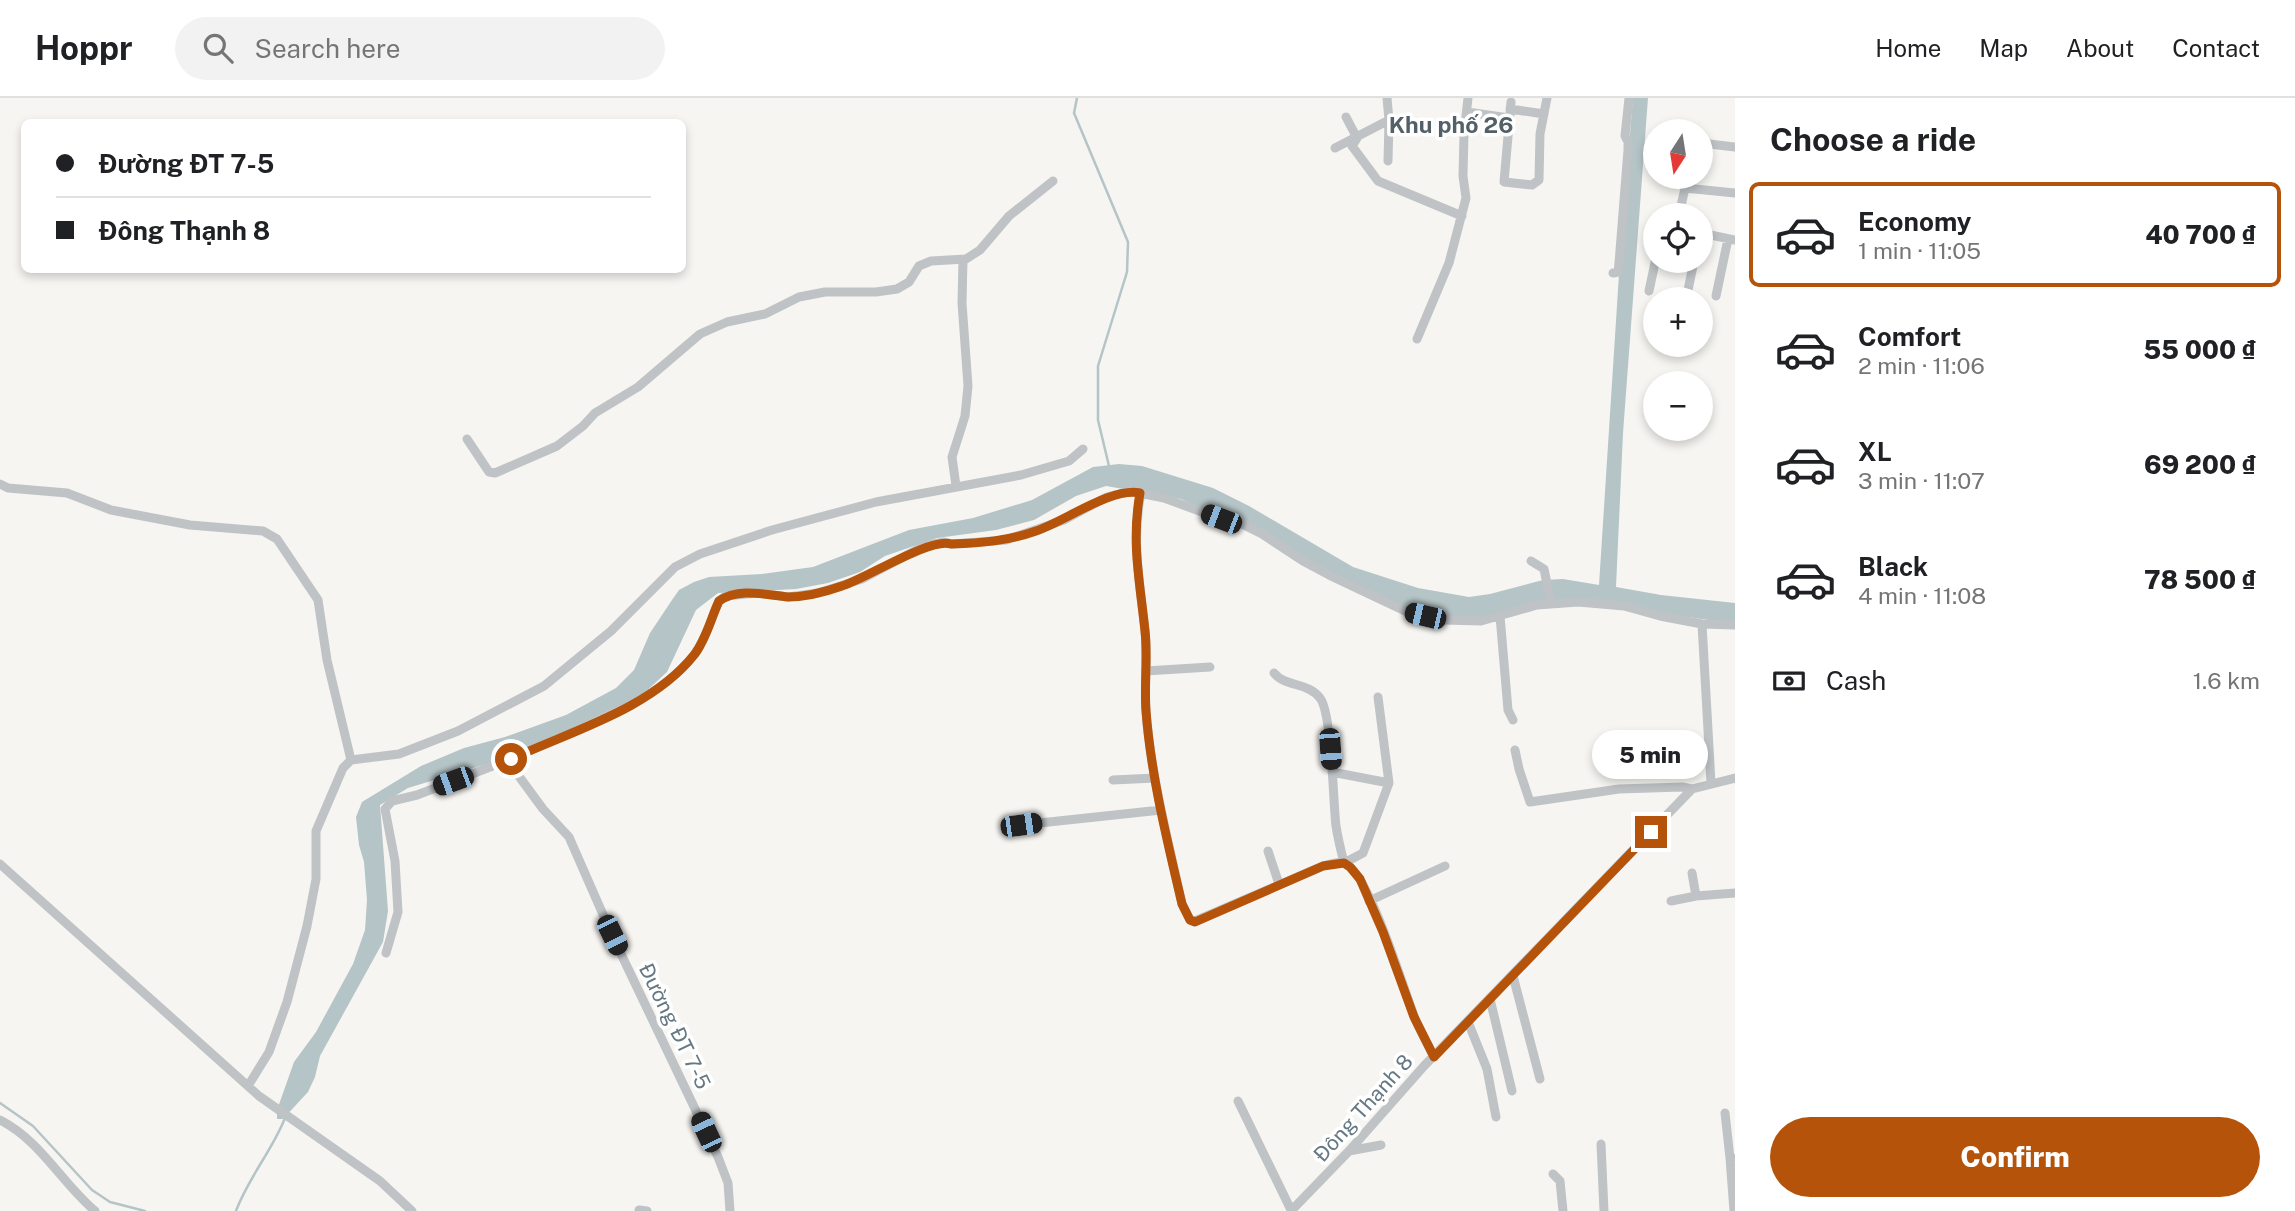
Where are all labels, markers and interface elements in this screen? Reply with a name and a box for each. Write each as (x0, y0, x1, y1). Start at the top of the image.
search box (175, 17, 665, 80)
text: Hoppr (35, 29, 133, 67)
icon: search (199, 29, 237, 67)
text: Search here (255, 33, 401, 64)
text: Home (1875, 34, 1941, 62)
text: Map (1979, 34, 2028, 62)
text: About (2066, 34, 2134, 62)
text: Contact (2172, 34, 2260, 62)
district label: Khu phố 26 (1389, 111, 1513, 138)
north arrow (1643, 119, 1713, 189)
map controls (1643, 119, 1713, 441)
text: Choose a ride (1770, 121, 1976, 158)
text: Đường ĐT 7-5 (98, 148, 274, 179)
button: locate (1643, 203, 1713, 273)
icon: car (1774, 203, 1837, 266)
text: Economy (1858, 206, 1971, 237)
text: Đông Thạnh 8 (98, 215, 270, 246)
text: 40 700 ₫ (2145, 219, 2256, 250)
text: 1 min · 11:05 (1858, 237, 1981, 264)
button: + (1643, 287, 1713, 357)
icon: car (1774, 318, 1837, 381)
text: Comfort (1858, 321, 1961, 352)
text: 55 000 ₫ (2143, 334, 2256, 365)
text: 2 min · 11:06 (1858, 352, 1985, 379)
button: − (1643, 371, 1713, 441)
icon: car (1774, 433, 1837, 496)
text: XL (1858, 436, 1892, 467)
text: 69 200 ₫ (2144, 449, 2256, 480)
text: 3 min · 11:07 (1858, 467, 1985, 494)
car (1198, 502, 1245, 536)
icon: car (1774, 548, 1837, 611)
text: Black (1858, 551, 1928, 582)
text: 78 500 ₫ (2144, 564, 2256, 595)
text: 4 min · 11:08 (1858, 582, 1986, 609)
car (1403, 601, 1448, 631)
icon: cash (1770, 662, 1808, 700)
text: Cash (1826, 665, 1886, 696)
text: 1.6 km (2193, 667, 2260, 694)
car (1319, 727, 1342, 771)
callout: 5 min (1593, 730, 1709, 780)
text: 5 min (1619, 741, 1681, 768)
route start (495, 743, 527, 775)
car (430, 764, 477, 798)
car (999, 812, 1044, 838)
route end (1635, 816, 1667, 848)
car (594, 912, 631, 958)
street label: Đường ĐT 7-5 (634, 959, 716, 1093)
street label: Đông Thạnh 8 (1308, 1049, 1418, 1167)
car (688, 1109, 725, 1155)
button: Confirm (1770, 1117, 2260, 1197)

